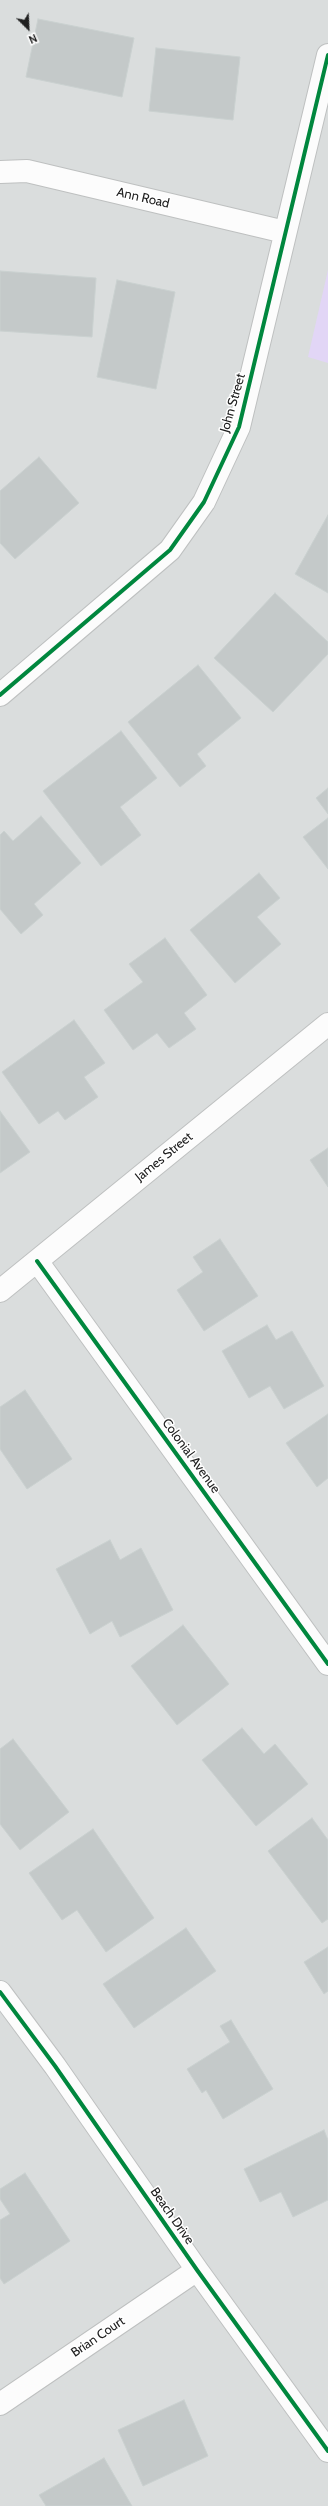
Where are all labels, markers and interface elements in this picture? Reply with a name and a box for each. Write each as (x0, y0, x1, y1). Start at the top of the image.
north arrow (8, 8, 48, 48)
text: N (26, 31, 39, 47)
street label: Ann Road (115, 184, 171, 212)
street label: John Street (217, 372, 249, 434)
street label: James Street (132, 1129, 196, 1185)
street label: Colonial Avenue (159, 1416, 223, 1496)
street label: Beach Drive (147, 2185, 197, 2247)
street label: Brian Court (68, 2313, 128, 2361)

